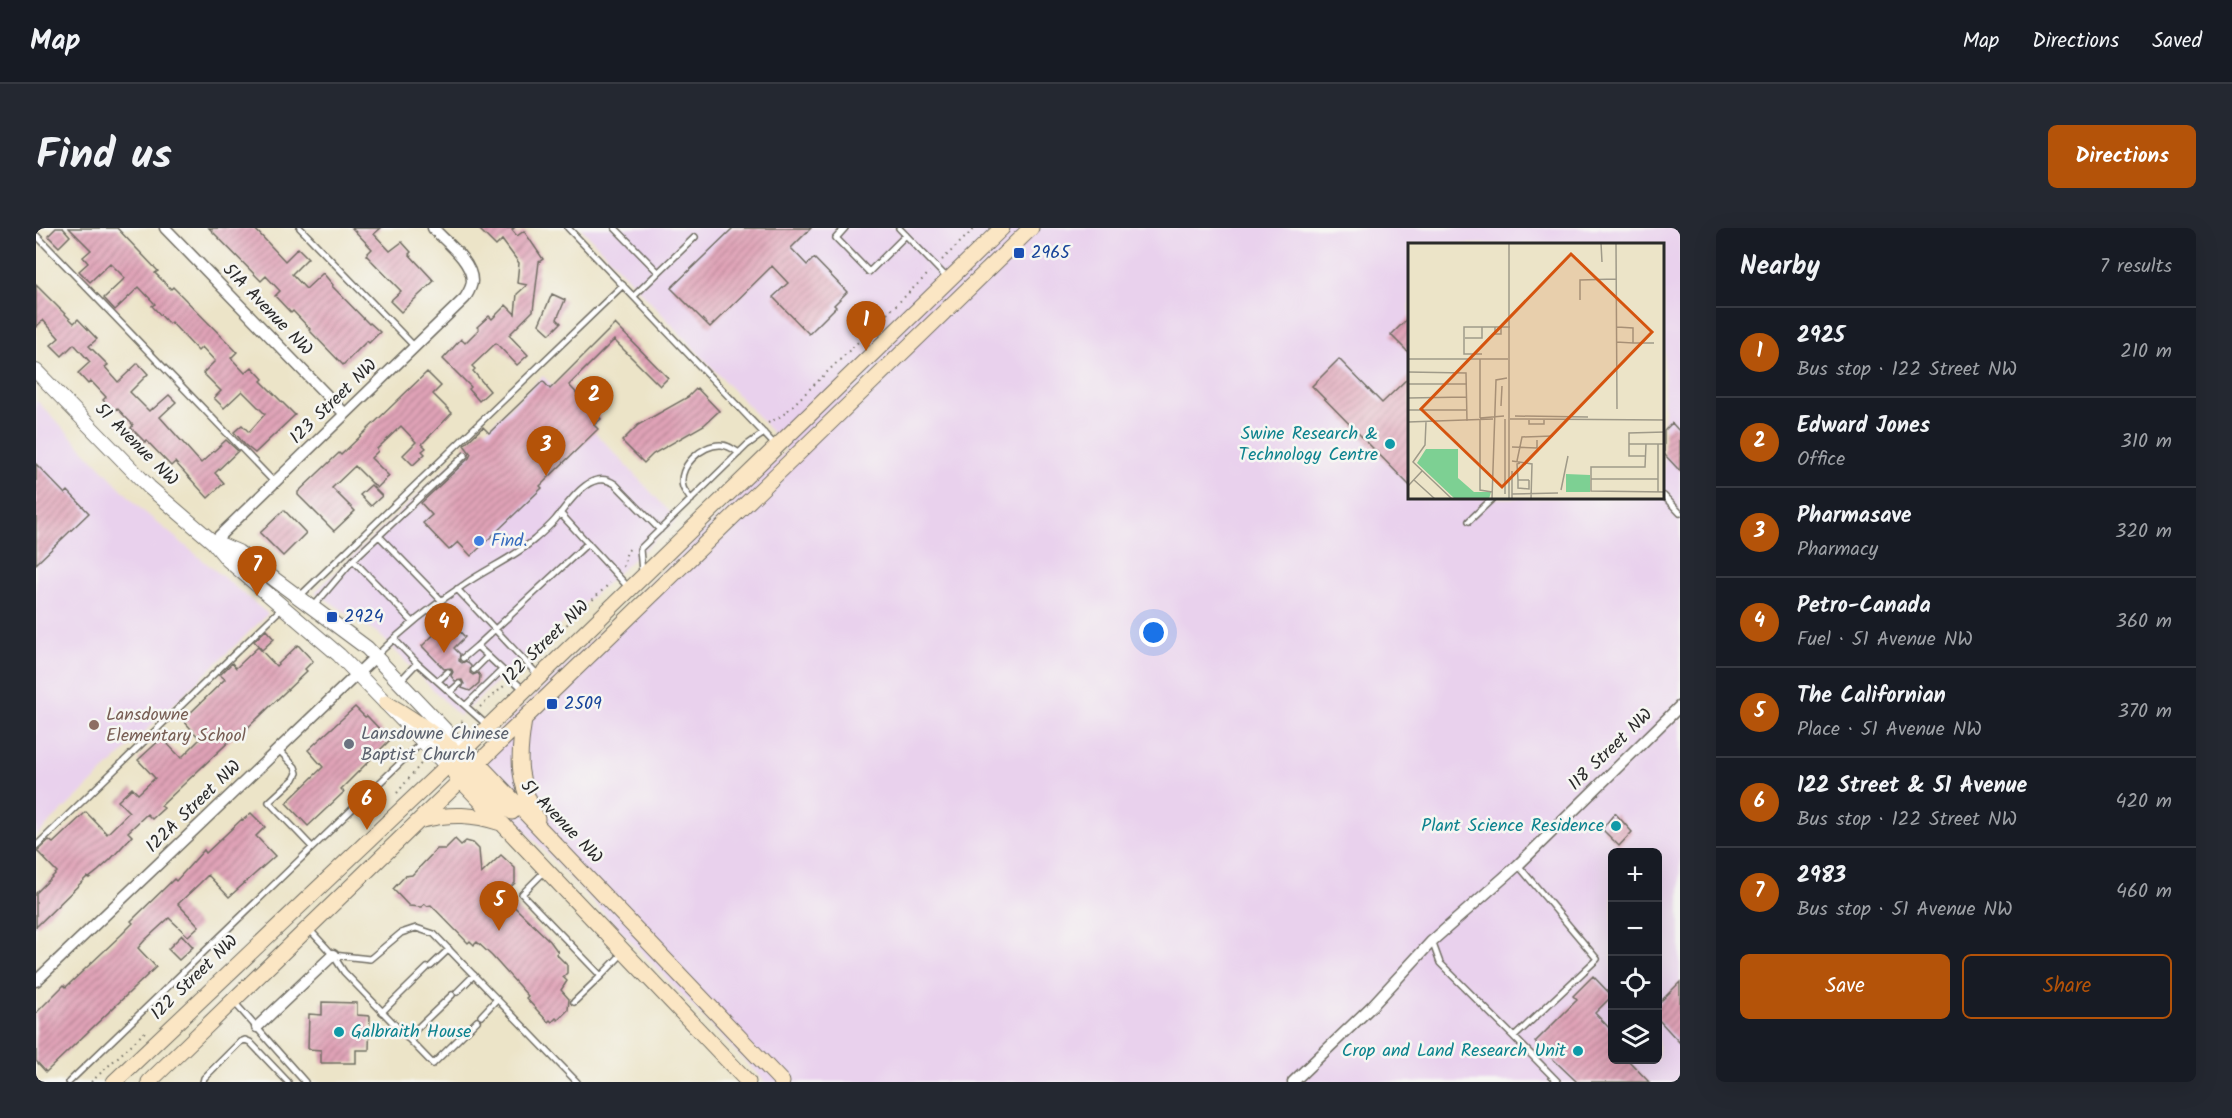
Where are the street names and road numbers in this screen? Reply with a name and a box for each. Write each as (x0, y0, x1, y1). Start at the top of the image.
street label: 51A Avenue NW (215, 257, 319, 363)
street label: 123 Street NW (283, 352, 385, 452)
street label: 51 Avenue NW (87, 396, 185, 494)
street label: 122 Street NW (495, 593, 597, 693)
street label: 118 Street NW (1562, 702, 1660, 798)
street label: 122A Street NW (139, 754, 249, 860)
street label: 51 Avenue NW (513, 773, 609, 871)
street label: 122 Street NW (144, 928, 246, 1028)

